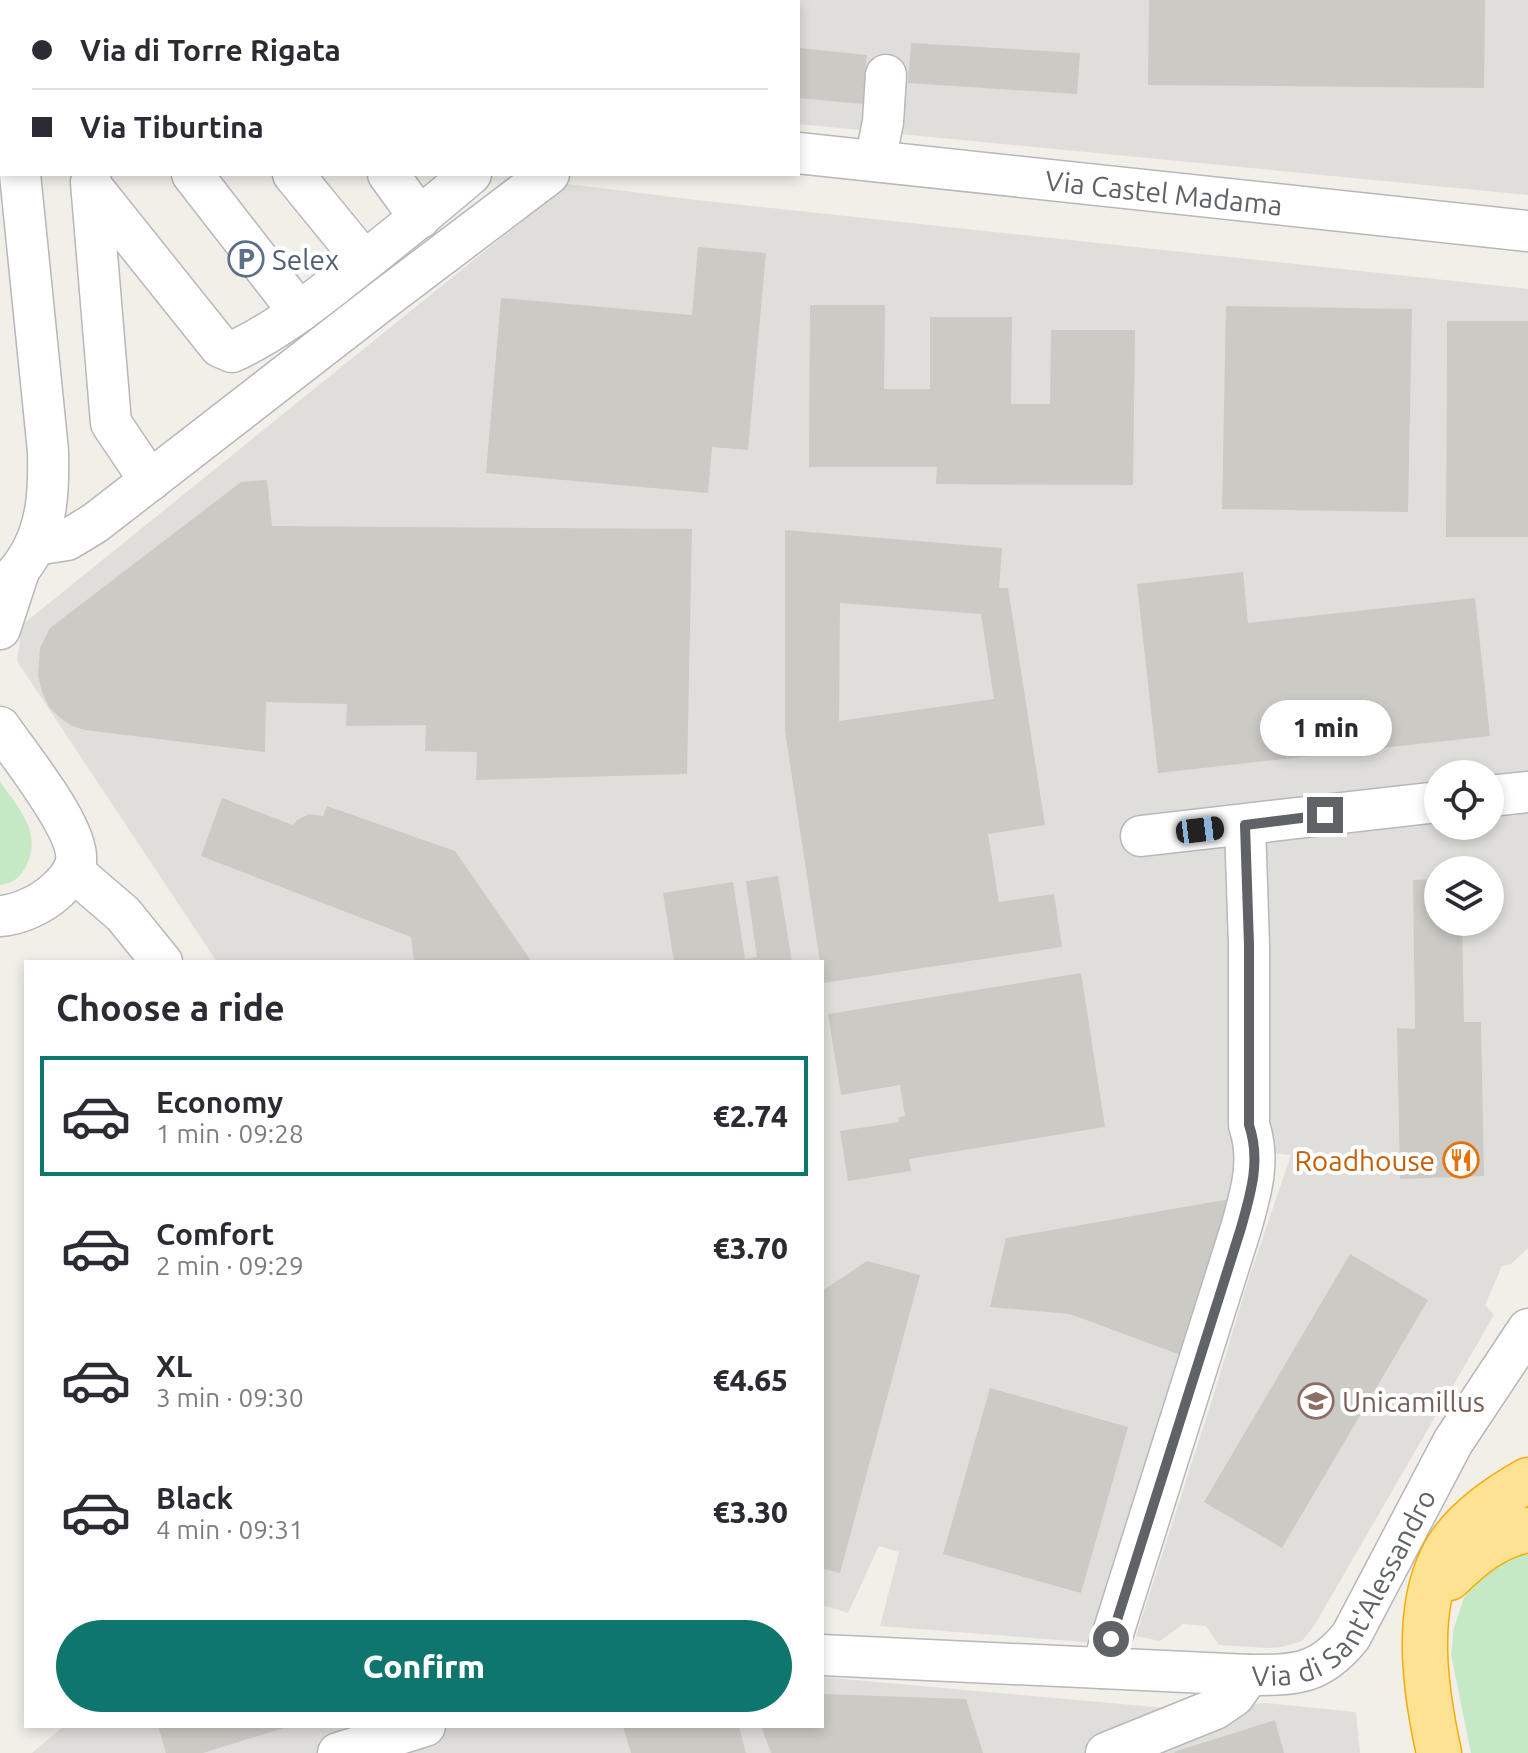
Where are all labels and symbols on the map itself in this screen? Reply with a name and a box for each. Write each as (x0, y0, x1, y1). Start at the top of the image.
street label: Via Castel Madama (1044, 164, 1284, 220)
parking icon: Selex (227, 240, 265, 278)
place label: Selex (272, 244, 339, 275)
callout: 1 min (1259, 699, 1391, 755)
route end (1307, 797, 1343, 833)
car (1175, 815, 1225, 845)
restaurant icon: Roadhouse (1442, 1141, 1480, 1179)
place label: Roadhouse (1294, 1145, 1435, 1176)
school or university icon: Unicamillus (1297, 1382, 1335, 1420)
place label: Unicamillus (1342, 1386, 1485, 1417)
street label: Via di Sant'Alessandro (1252, 1484, 1441, 1691)
route start (1093, 1621, 1129, 1657)

